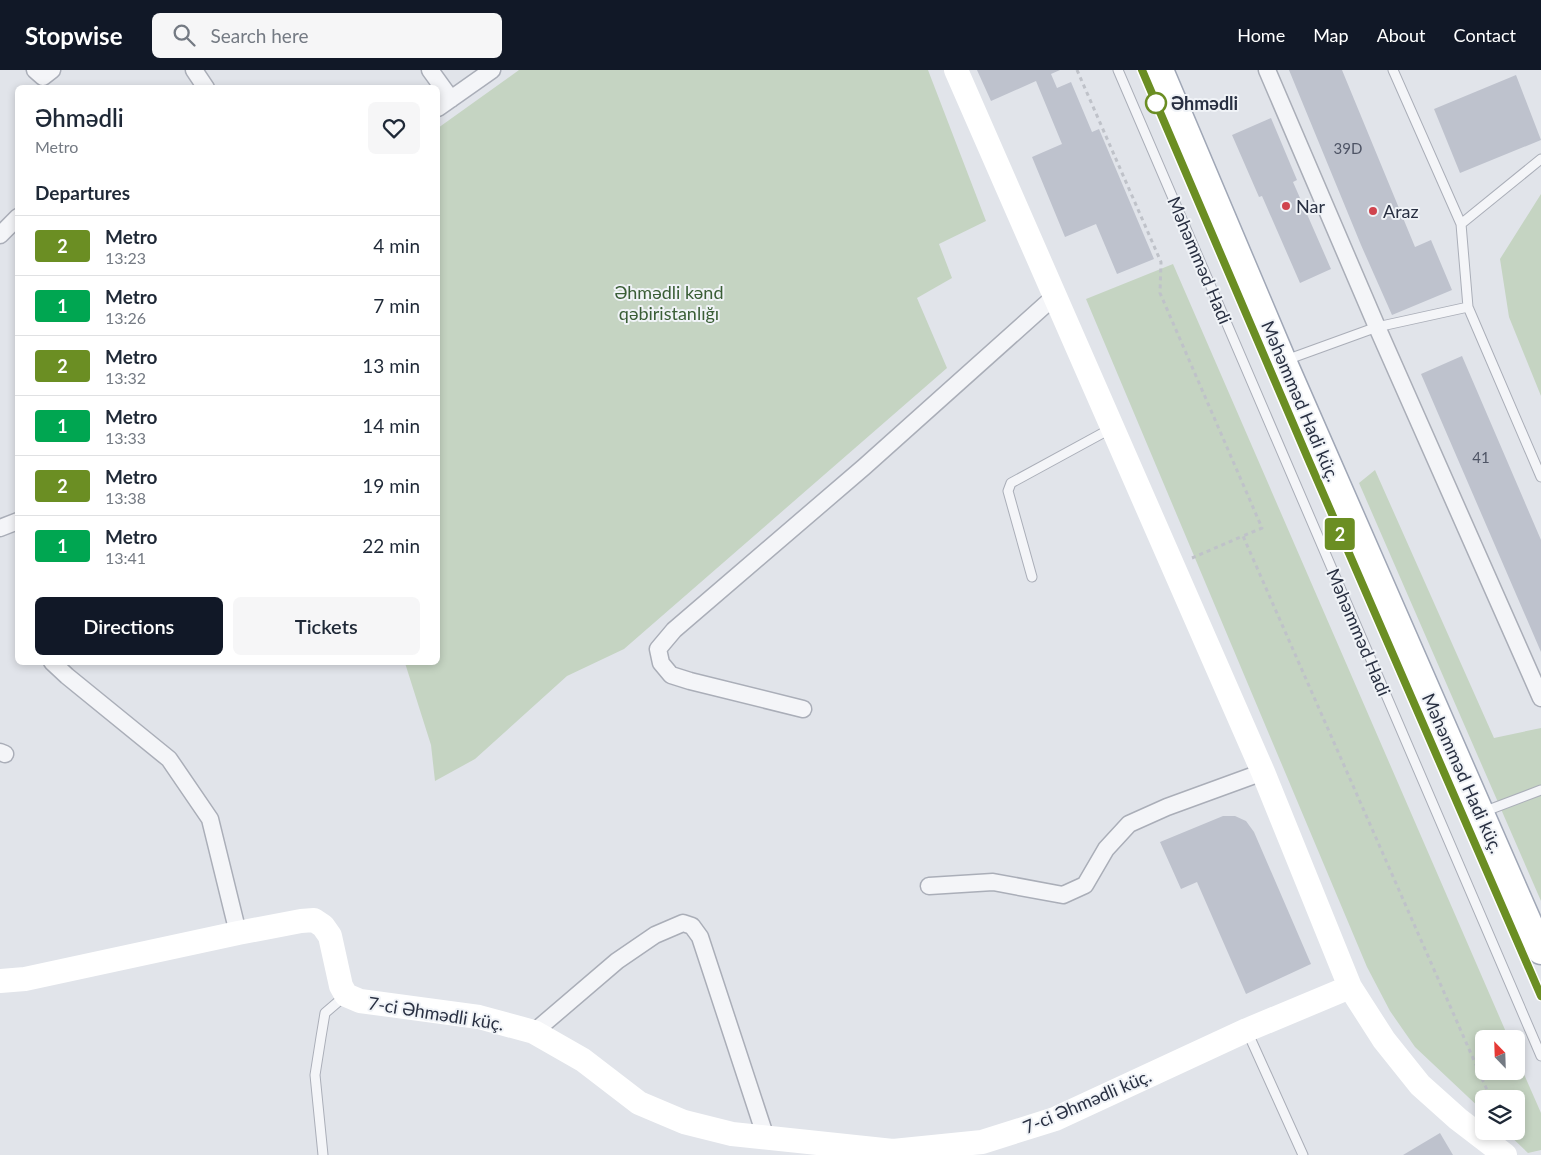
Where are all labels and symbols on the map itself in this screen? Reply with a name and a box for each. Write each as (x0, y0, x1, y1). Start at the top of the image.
marker: Əhmədli (1145, 92, 1167, 114)
place label: Əhmədli (1171, 92, 1238, 114)
house number: 39D (1334, 139, 1362, 157)
street label: Məhəmməd Hadi (1163, 193, 1237, 327)
place label: Nar (1296, 195, 1325, 217)
marker: Nar (1280, 200, 1292, 212)
place label: Araz (1383, 200, 1419, 222)
marker: Araz (1367, 205, 1379, 217)
park label: Əhmədli kənd qəbiristanlığı (614, 281, 724, 324)
street label: Məhəmməd Hadi küç. (1257, 317, 1345, 485)
house number: 41 (1472, 448, 1490, 466)
line badge: 2 (1324, 518, 1356, 550)
street label: Məhəmməd Hadi (1322, 565, 1396, 699)
street label: Məhəmməd Hadi küç. (1418, 690, 1508, 856)
street label: 7-ci Əhmədli küç. (367, 991, 505, 1035)
north arrow (1475, 1030, 1525, 1080)
street label: 7-ci Əhmədli küç. (1020, 1064, 1154, 1138)

